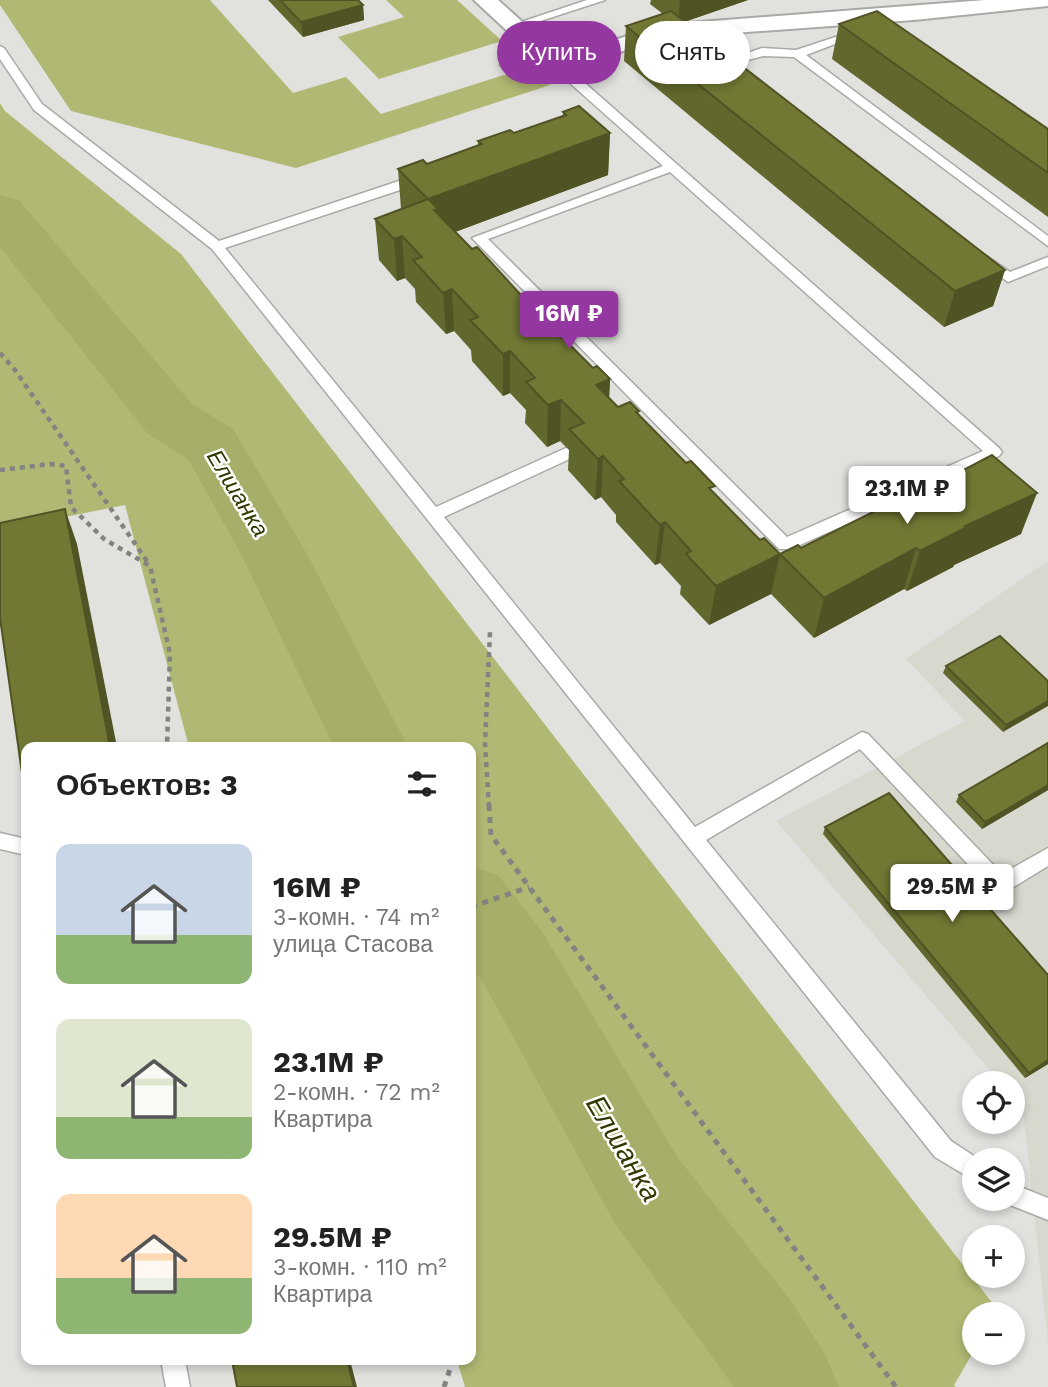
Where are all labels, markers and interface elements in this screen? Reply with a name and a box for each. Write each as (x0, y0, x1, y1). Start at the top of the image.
chip: Купить (497, 21, 621, 84)
chip: Снять (635, 21, 750, 84)
pin: 16M ₽ (520, 292, 618, 351)
text: 16M ₽ (535, 300, 603, 327)
water label: Елшанка (201, 445, 274, 542)
pin: 23.1M ₽ (842, 466, 972, 526)
text: 23.1M ₽ (865, 475, 949, 502)
icon: filters (403, 765, 441, 803)
text: Объектов: 3 (56, 767, 238, 802)
pin: 29.5M ₽ (887, 864, 1017, 924)
text: 16M ₽ (273, 869, 361, 904)
icon: home (112, 872, 196, 956)
text: 29.5M ₽ (906, 873, 998, 900)
text: 3-комн. · 74 m² (273, 904, 439, 931)
text: улица Стасова (273, 931, 433, 958)
text: 23.1M ₽ (273, 1044, 384, 1079)
icon: home (112, 1047, 196, 1131)
map controls (962, 1071, 1025, 1365)
button: locate (962, 1071, 1025, 1134)
text: 2-комн. · 72 m² (273, 1079, 440, 1106)
water label: Елшанка (579, 1089, 668, 1207)
text: Квартира (273, 1106, 372, 1133)
button: layers (962, 1148, 1025, 1211)
text: 29.5M ₽ (273, 1219, 392, 1254)
icon: home (112, 1222, 196, 1306)
button: + (962, 1225, 1025, 1288)
text: 3-комн. · 110 m² (273, 1254, 447, 1281)
text: Квартира (273, 1281, 372, 1308)
button: − (962, 1302, 1025, 1365)

